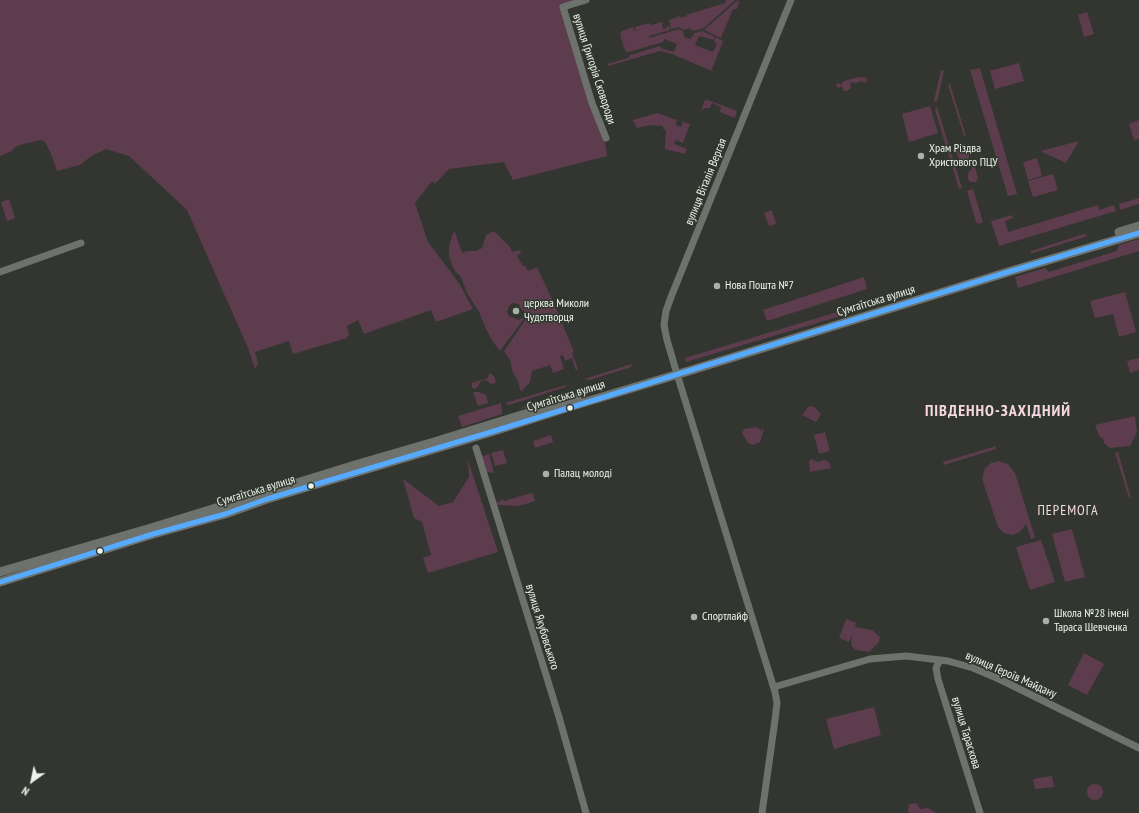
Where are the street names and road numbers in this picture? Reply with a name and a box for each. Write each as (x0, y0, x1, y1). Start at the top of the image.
street label: вулиця Григорія Сковороди (569, 12, 619, 126)
street label: вулиця Віталія Вергая (682, 137, 730, 227)
street label: Сумгаїтська вулиця (835, 282, 917, 320)
street label: Сумгаїтська вулиця (525, 377, 607, 415)
street label: Сумгаїтська вулиця (215, 472, 297, 510)
street label: вулиця Якубовського (522, 582, 562, 672)
street label: вулиця Героїв Майдану (963, 648, 1059, 702)
street label: вулиця Тараскова (948, 695, 984, 771)

